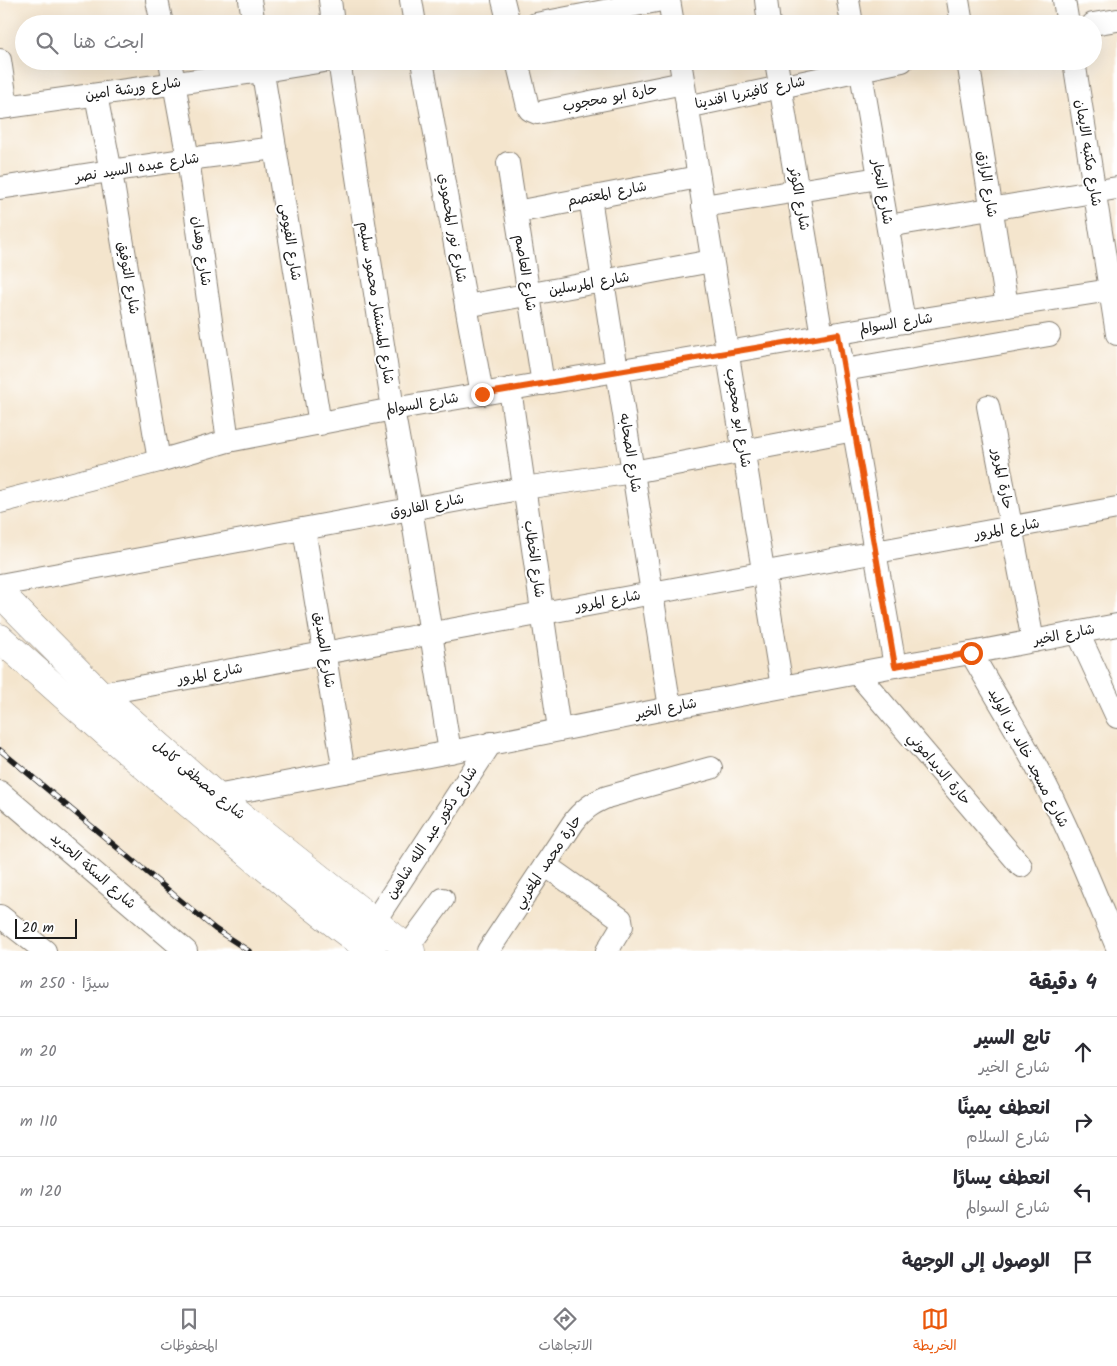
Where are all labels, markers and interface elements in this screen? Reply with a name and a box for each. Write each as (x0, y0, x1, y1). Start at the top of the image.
search box (15, 15, 1102, 70)
text: ابحث هنا (73, 28, 144, 58)
icon: search (33, 29, 61, 57)
street label: شارع ورشة امين (84, 71, 182, 107)
street label: شارع كافيتريا افندينا (693, 71, 807, 115)
street label: حارة ابو محجوب (561, 78, 659, 118)
street label: شارع مكتبه الايمان (1069, 98, 1107, 208)
street label: شارع عبده السيد نصر (72, 147, 201, 189)
street label: شارع الرازق (971, 149, 1003, 219)
street label: شارع النجار (865, 157, 899, 226)
street label: شارع الكوثر (782, 165, 815, 232)
street label: شارع نور المحمودي (432, 172, 472, 284)
street label: شارع المعتصم (565, 175, 649, 213)
street label: شارع الفيومى (273, 202, 307, 282)
street label: شارع وهدان (185, 215, 217, 287)
street label: شارع المستشار محمود سليم (352, 220, 400, 386)
street label: شارع العاصم (508, 233, 542, 313)
street label: شارع التوفيق (111, 240, 145, 316)
street label: شارع المرسلين (547, 266, 631, 302)
street label: شارع السوالم (858, 307, 934, 341)
street label: شارع ابو محجوب (719, 367, 757, 469)
route end (471, 383, 494, 406)
street label: شارع السوالم (384, 387, 460, 421)
street label: شارع الصحابه (613, 412, 647, 494)
street label: حارة المرور (985, 446, 1019, 511)
street label: شارع الفاروق (388, 488, 466, 524)
street label: شارع المرور (972, 512, 1041, 546)
street label: شارع الخطاب (518, 519, 550, 599)
street label: شارع المرور (573, 584, 642, 618)
street label: شارع الصديق (307, 611, 341, 689)
street label: شارع الخير (1030, 618, 1097, 652)
route start (960, 642, 983, 665)
street label: شارع المرور (175, 657, 244, 691)
street label: شارع مسجد خالد بن الوليد (982, 684, 1074, 832)
street label: شارع الخير (632, 692, 699, 726)
street label: حارة الديداموني (901, 728, 976, 811)
street label: شارع مصطفى كامل (148, 735, 250, 825)
street label: شارع دكتور عبد الله شاهين (381, 762, 483, 904)
street label: حارة محمد المغربي (508, 811, 589, 914)
street label: شارع السكة الحديد (45, 827, 141, 915)
scale bar (15, 916, 78, 939)
text: 20 m (22, 917, 54, 939)
text: 4 دقيقة (1029, 967, 1097, 1000)
text: سيرًا · 250 m (20, 971, 110, 996)
text: تابع السير (975, 1024, 1050, 1054)
icon: ahead (1069, 1038, 1097, 1066)
text: 20 m (20, 1039, 56, 1064)
text: شارع الخير (979, 1055, 1050, 1080)
text: انعطف يمينًا (958, 1094, 1050, 1124)
icon: right (1069, 1108, 1097, 1136)
text: 110 m (20, 1109, 57, 1134)
text: شارع السلام (966, 1125, 1050, 1150)
text: انعطف يسارًا (953, 1164, 1050, 1194)
icon: left (1069, 1178, 1097, 1206)
text: 120 m (20, 1179, 62, 1204)
text: شارع السوالم (965, 1195, 1050, 1220)
text: الوصول إلى الوجهة (902, 1247, 1050, 1277)
icon: arrive (1069, 1248, 1097, 1276)
tab: المحفوظات (160, 1305, 218, 1358)
tab: الاتجاهات (538, 1305, 593, 1358)
tab: الخريطة (913, 1305, 957, 1358)

